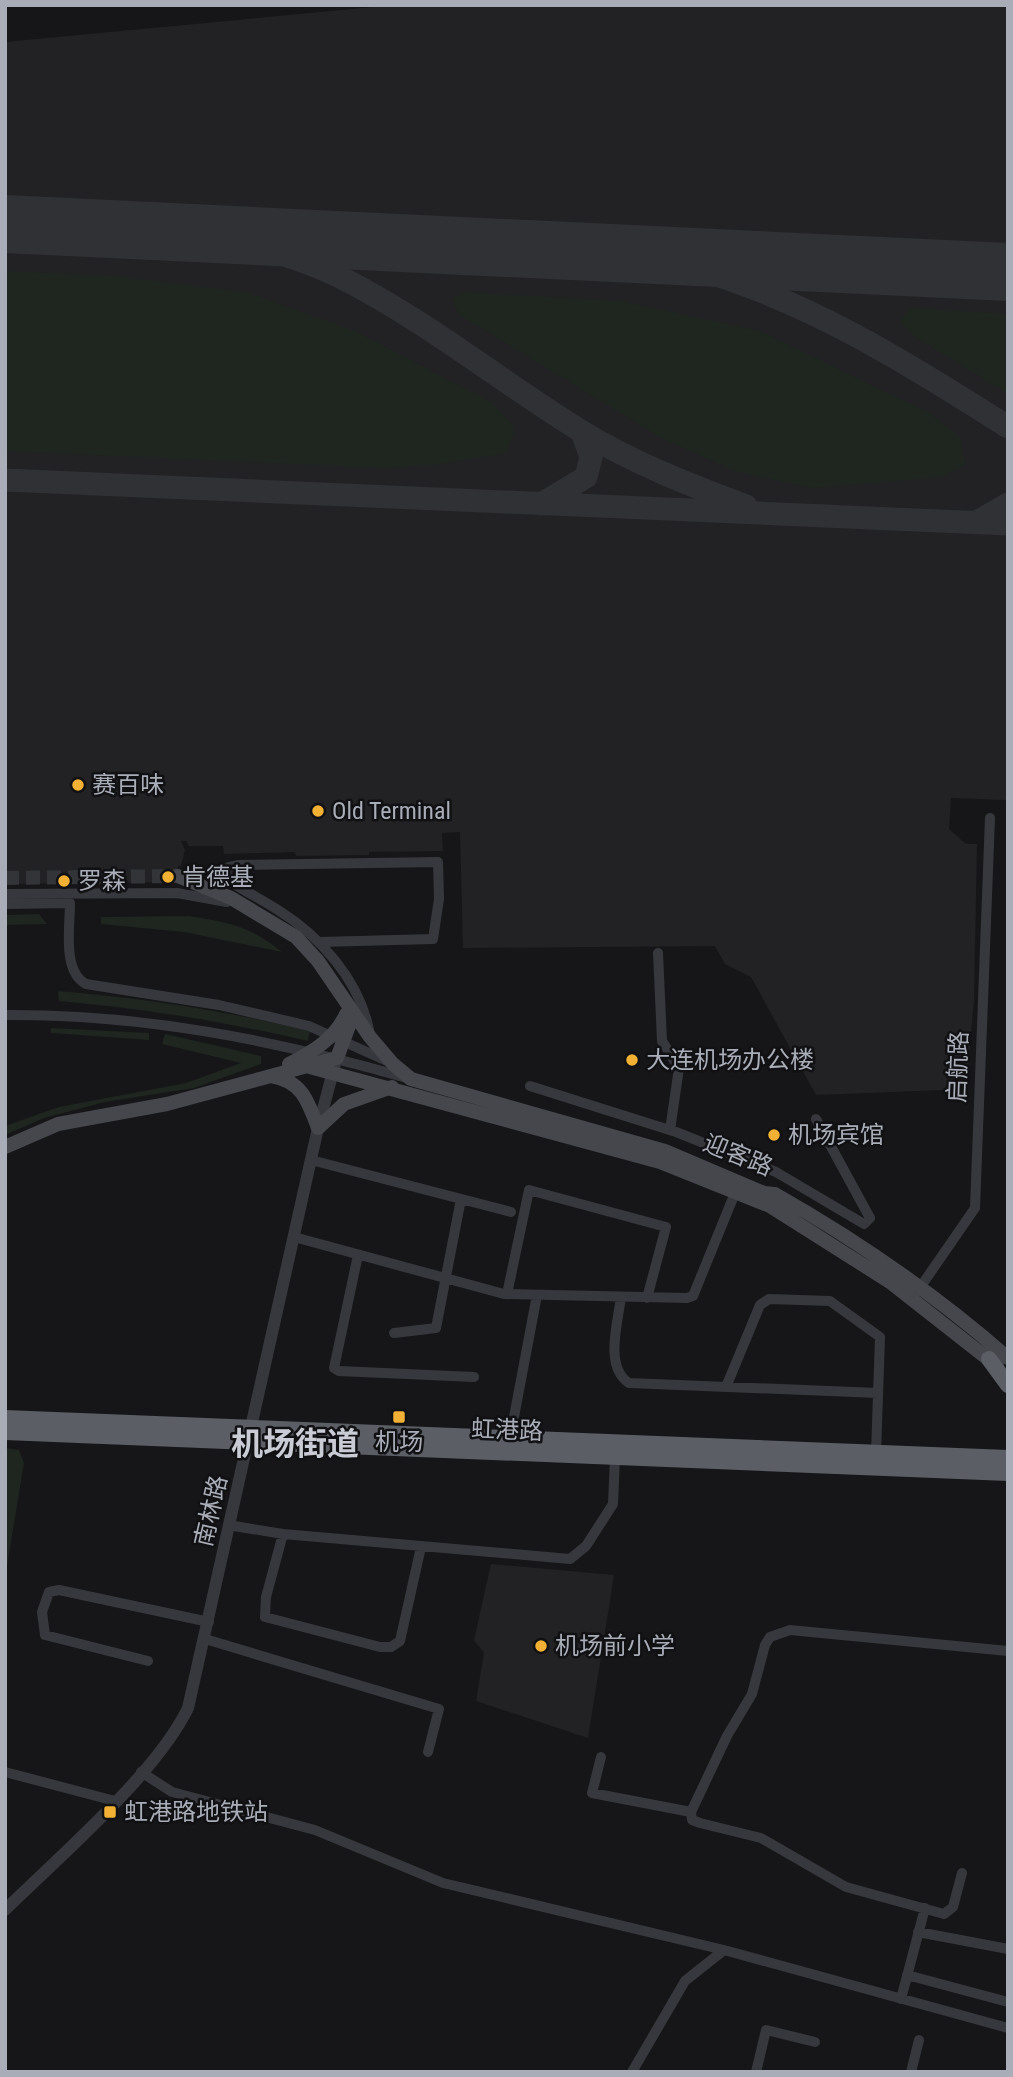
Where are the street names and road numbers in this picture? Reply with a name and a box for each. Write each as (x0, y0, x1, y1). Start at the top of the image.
street label: 启航路 (943, 1031, 973, 1103)
street label: 迎客路 (699, 1129, 777, 1181)
street label: 虹港路 (471, 1415, 543, 1445)
street label: 南林路 (189, 1473, 233, 1549)

